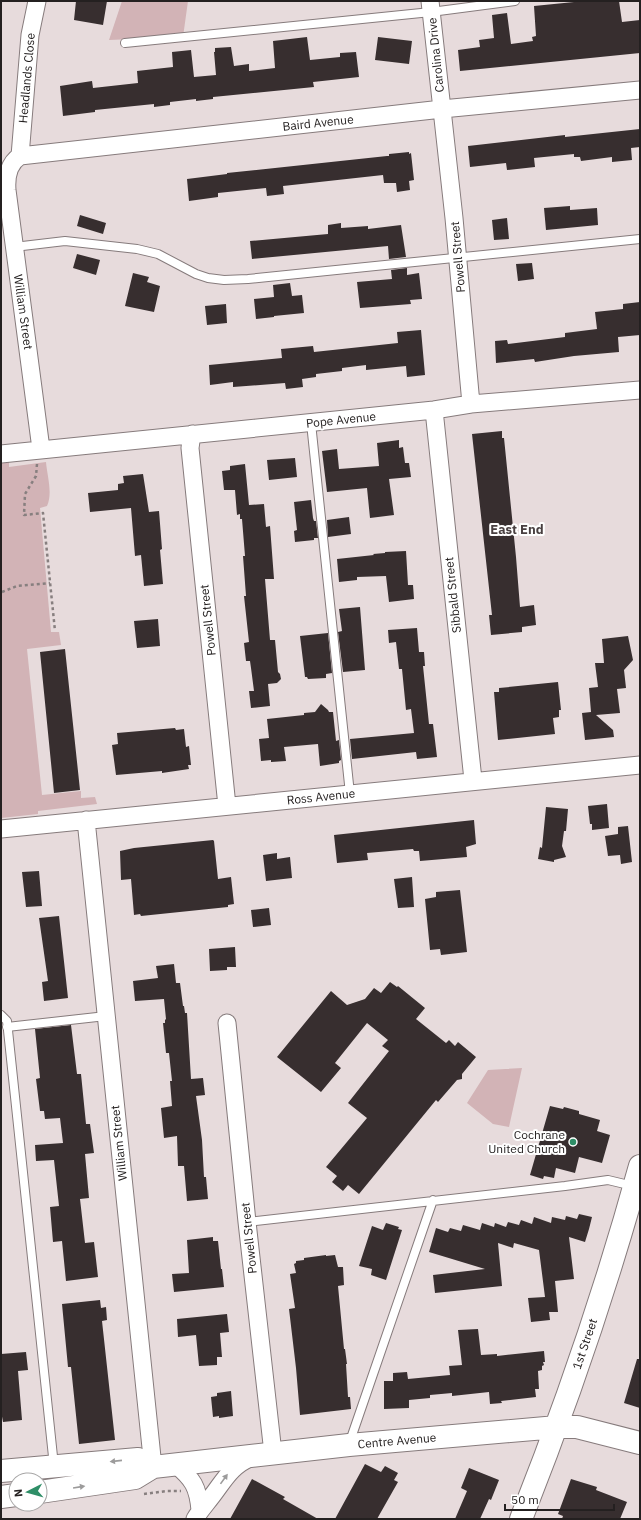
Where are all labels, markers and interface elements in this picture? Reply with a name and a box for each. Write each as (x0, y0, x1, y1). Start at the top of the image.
street label: Carolina Drive (424, 17, 447, 93)
street label: Headlands Close (15, 32, 38, 124)
street label: Baird Avenue (282, 111, 355, 134)
street label: Powell Street (447, 221, 468, 293)
street label: William Street (11, 273, 36, 351)
street label: Pope Avenue (305, 408, 377, 431)
district label: East End (490, 521, 544, 538)
street label: Sibbald Street (441, 556, 464, 634)
street label: Powell Street (196, 584, 219, 656)
street label: Ross Avenue (286, 785, 356, 808)
street label: William Street (107, 1105, 130, 1182)
place label: Cochrane United Church (488, 1127, 565, 1156)
marker: Cochrane United Church (568, 1137, 578, 1147)
street label: Powell Street (237, 1202, 260, 1274)
street label: 1st Street (569, 1316, 600, 1371)
street label: Centre Avenue (357, 1430, 437, 1451)
one-way arrow (110, 1458, 123, 1464)
north arrow (8, 1472, 48, 1512)
one-way arrow (220, 1474, 228, 1485)
one-way arrow (72, 1484, 85, 1490)
scale bar (505, 1486, 614, 1512)
text: N (11, 1488, 25, 1498)
text: 50 m (511, 1492, 539, 1507)

